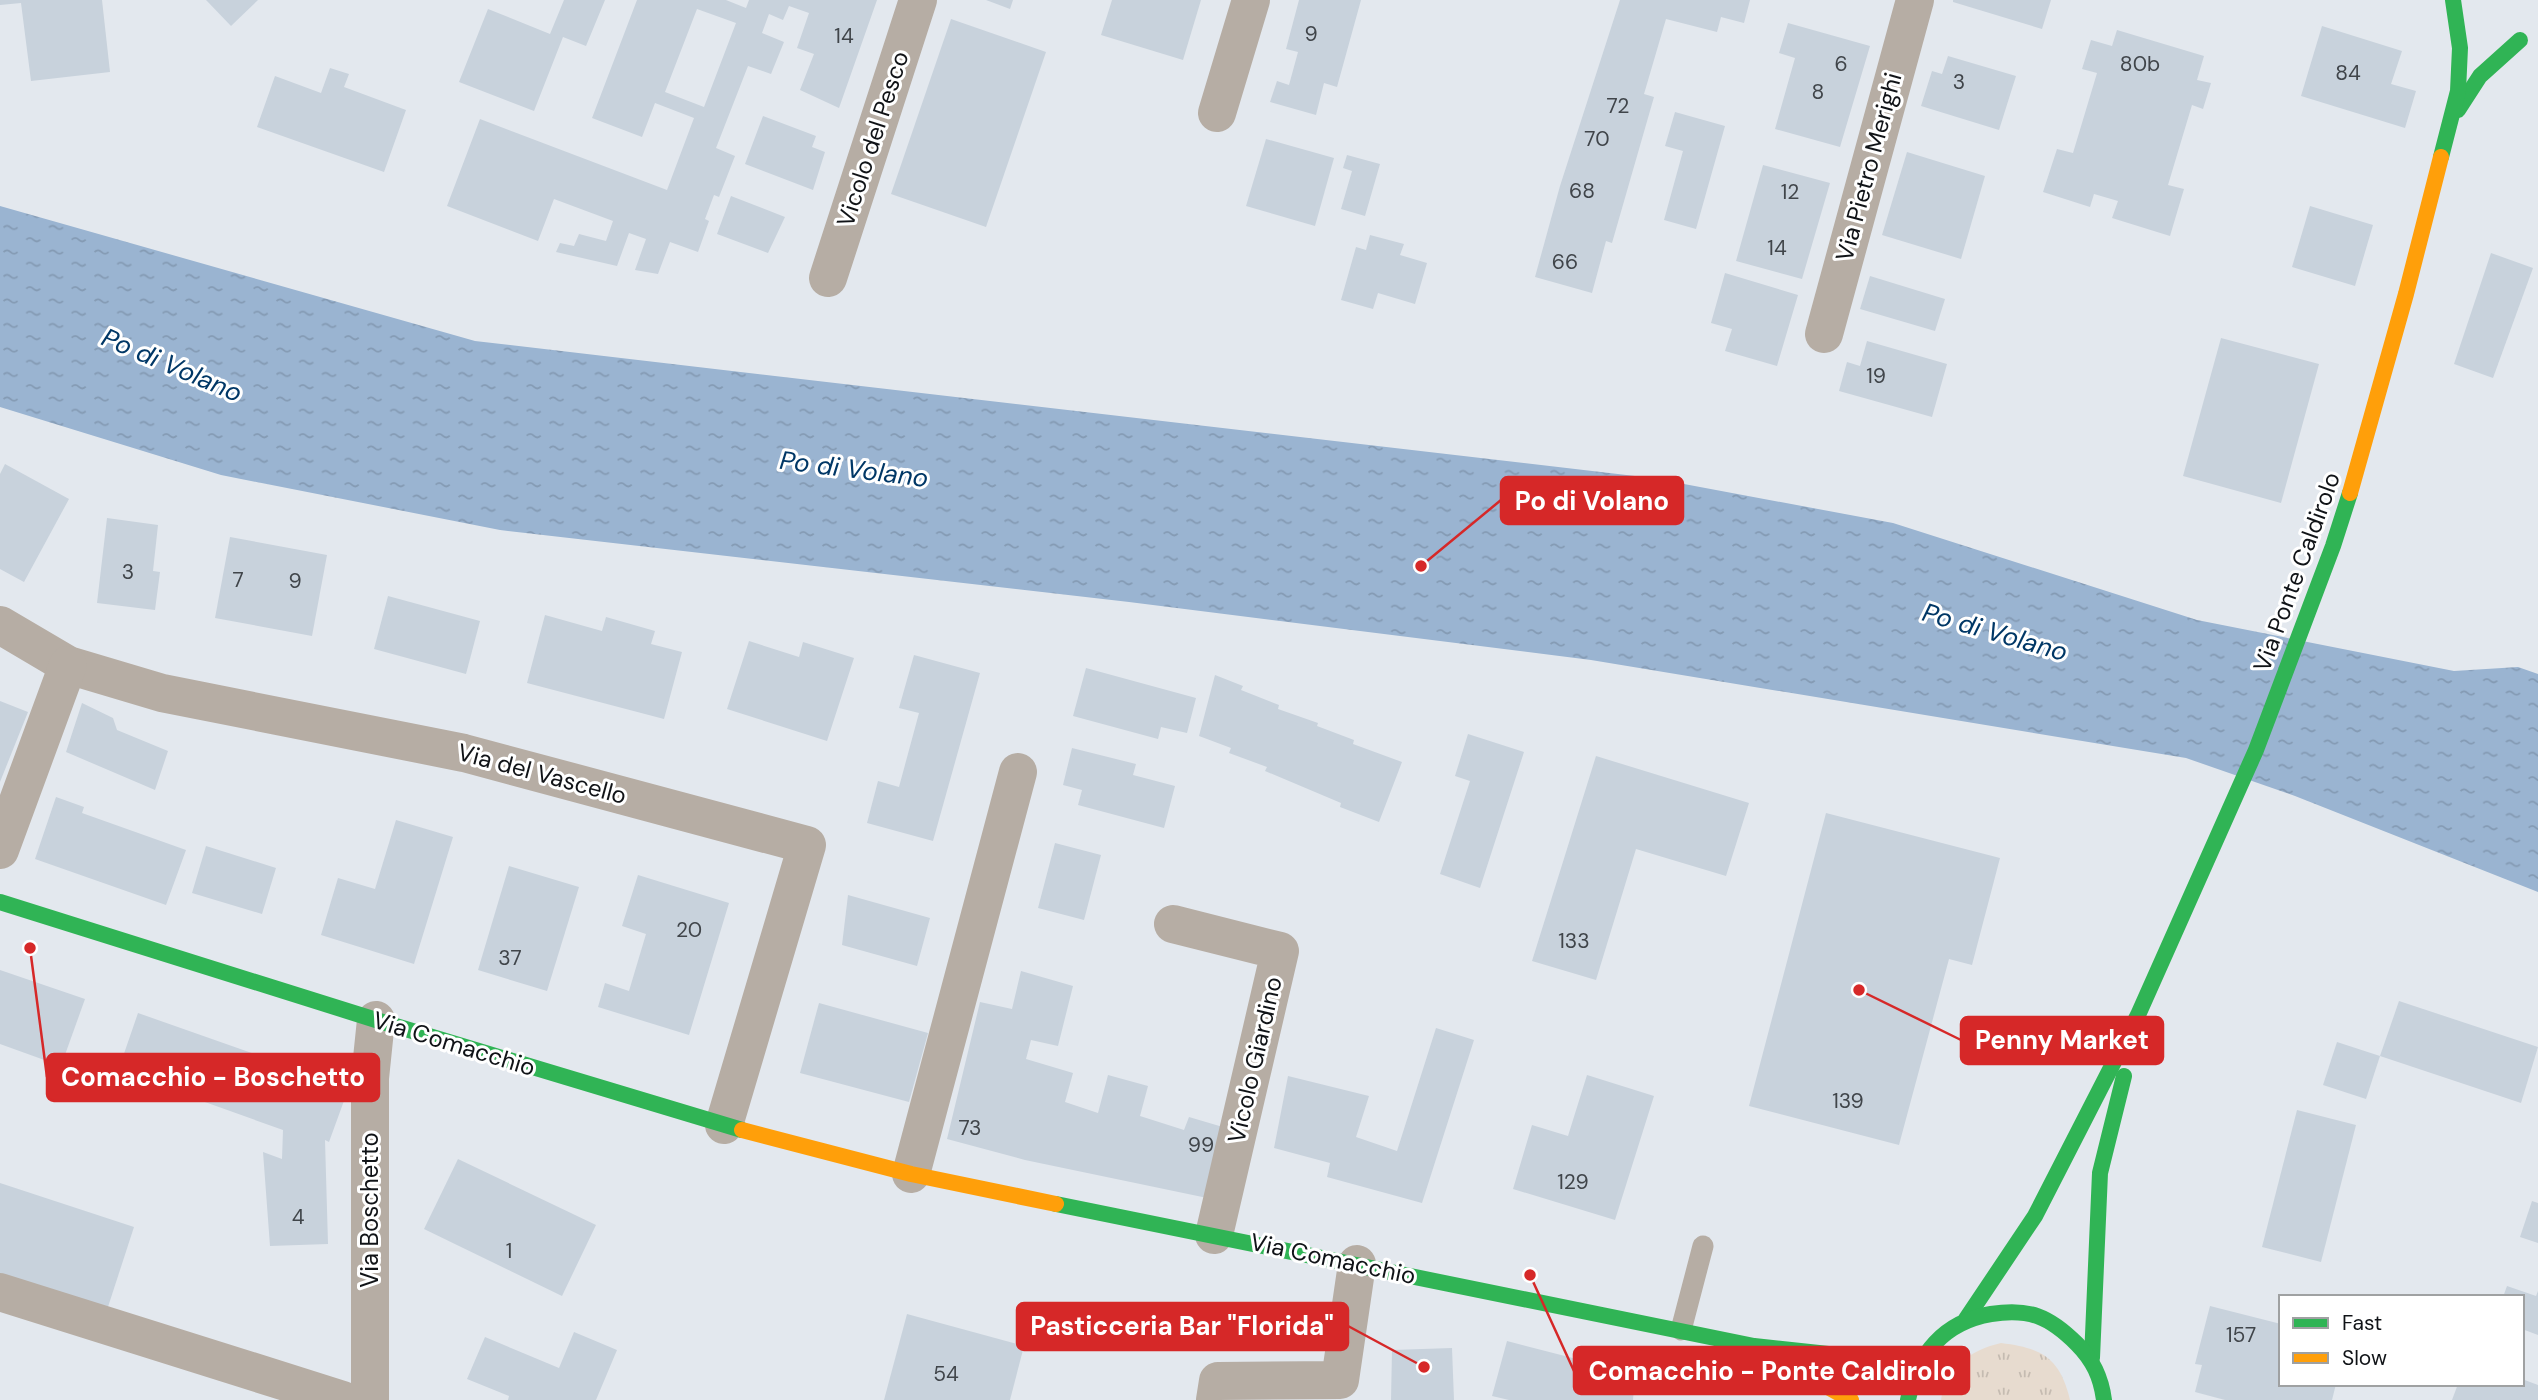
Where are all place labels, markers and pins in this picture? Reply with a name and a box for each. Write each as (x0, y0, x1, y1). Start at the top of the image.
callout: Po di Volano (1501, 477, 1683, 524)
callout: Penny Market (1961, 1017, 2163, 1064)
callout: Comacchio - Boschetto (47, 1054, 379, 1101)
callout: Pasticceria Bar "Florida" (1017, 1303, 1348, 1350)
callout: Comacchio - Ponte Caldirolo (1574, 1347, 1969, 1394)

